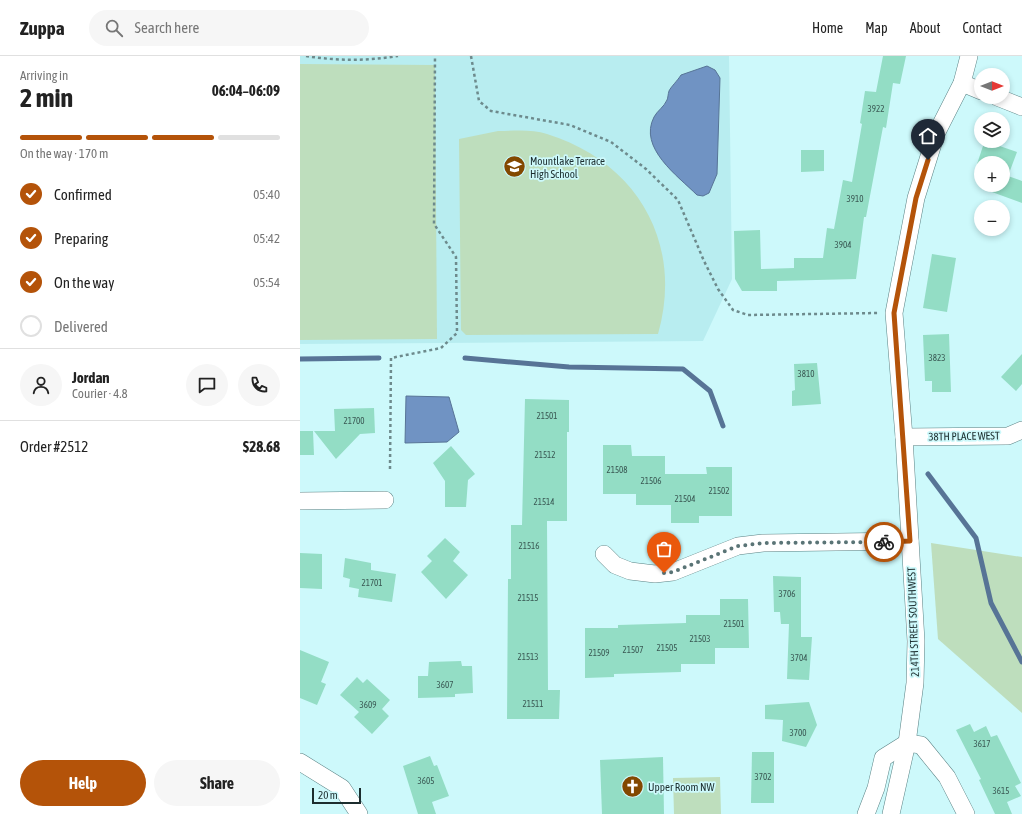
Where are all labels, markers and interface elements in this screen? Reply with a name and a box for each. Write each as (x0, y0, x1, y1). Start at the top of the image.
search box (89, 10, 369, 46)
text: Zuppa (20, 17, 65, 39)
icon: search (103, 17, 125, 39)
text: Search here (135, 19, 199, 36)
text: Home (812, 20, 843, 36)
text: Map (865, 20, 888, 36)
text: About (910, 20, 941, 36)
text: Contact (963, 20, 1002, 36)
text: Arriving in (20, 68, 68, 83)
north arrow (974, 68, 1010, 104)
map controls (974, 68, 1010, 236)
text: 06:04–06:09 (212, 82, 280, 99)
text: 2 min (20, 83, 73, 113)
house number: 3922 (868, 104, 884, 114)
button: layers (974, 112, 1010, 148)
pin (911, 119, 945, 160)
icon: home (917, 125, 939, 147)
text: On the way · 170 m (20, 146, 108, 161)
school or university icon: Mountlake Terrace High School (502, 154, 528, 180)
place label: Mountlake Terrace High School (530, 155, 605, 180)
button: + (974, 156, 1010, 192)
icon: check (20, 183, 42, 205)
text: Confirmed (54, 186, 112, 203)
text: 05:40 (253, 187, 280, 202)
house number: 3910 (847, 194, 863, 204)
button: − (974, 200, 1010, 236)
icon: check (20, 227, 42, 249)
text: Preparing (54, 230, 108, 247)
text: 05:42 (253, 231, 280, 246)
house number: 3904 (835, 240, 851, 250)
icon: check (20, 271, 42, 293)
text: On the way (54, 274, 115, 291)
text: 05:54 (253, 275, 280, 290)
text: Delivered (54, 318, 108, 335)
house number: 3823 (929, 353, 945, 363)
button: person (20, 364, 62, 406)
button: chat (186, 364, 228, 406)
button: phone (238, 364, 280, 406)
text: Jordan (72, 369, 110, 386)
house number: 3810 (798, 369, 814, 379)
text: Courier · 4.8 (72, 386, 128, 401)
house number: 21501 (536, 411, 558, 421)
house number: 21700 (343, 416, 365, 426)
street label: 38TH PLACE WEST (928, 429, 1000, 443)
text: Order #2512 (20, 438, 88, 455)
text: $28.68 (243, 438, 280, 455)
house number: 21512 (534, 450, 556, 460)
house number: 21508 (606, 465, 628, 475)
house number: 21506 (640, 476, 662, 486)
house number: 21502 (708, 486, 730, 496)
house number: 21504 (674, 494, 696, 504)
house number: 21514 (533, 497, 555, 507)
courier (864, 522, 904, 562)
icon: bike (873, 531, 895, 553)
pin (647, 532, 681, 573)
icon: bag (653, 538, 675, 560)
house number: 21516 (518, 541, 540, 551)
street label: 214TH STREET SOUTHWEST (905, 567, 921, 677)
house number: 21701 (361, 578, 383, 588)
house number: 3706 (779, 589, 795, 599)
house number: 21515 (517, 593, 539, 603)
house number: 21501 (723, 619, 745, 629)
house number: 21503 (689, 634, 711, 644)
house number: 21505 (656, 643, 678, 653)
house number: 21507 (622, 645, 644, 655)
house number: 21509 (588, 648, 610, 658)
house number: 21513 (517, 652, 539, 662)
house number: 3704 (791, 653, 807, 663)
house number: 3607 (437, 680, 453, 690)
house number: 21511 (522, 699, 544, 709)
house number: 3609 (360, 700, 376, 710)
house number: 3700 (790, 728, 806, 738)
house number: 3617 (974, 739, 990, 749)
button: Help (20, 760, 146, 806)
button: Share (154, 760, 280, 806)
house number: 3702 (755, 772, 771, 782)
church icon: Upper Room NW (619, 774, 645, 800)
house number: 3605 (418, 776, 434, 786)
place label: Upper Room NW (648, 781, 714, 793)
scale bar (312, 786, 361, 805)
house number: 3615 (993, 786, 1009, 796)
text: 20 m (318, 789, 338, 801)

